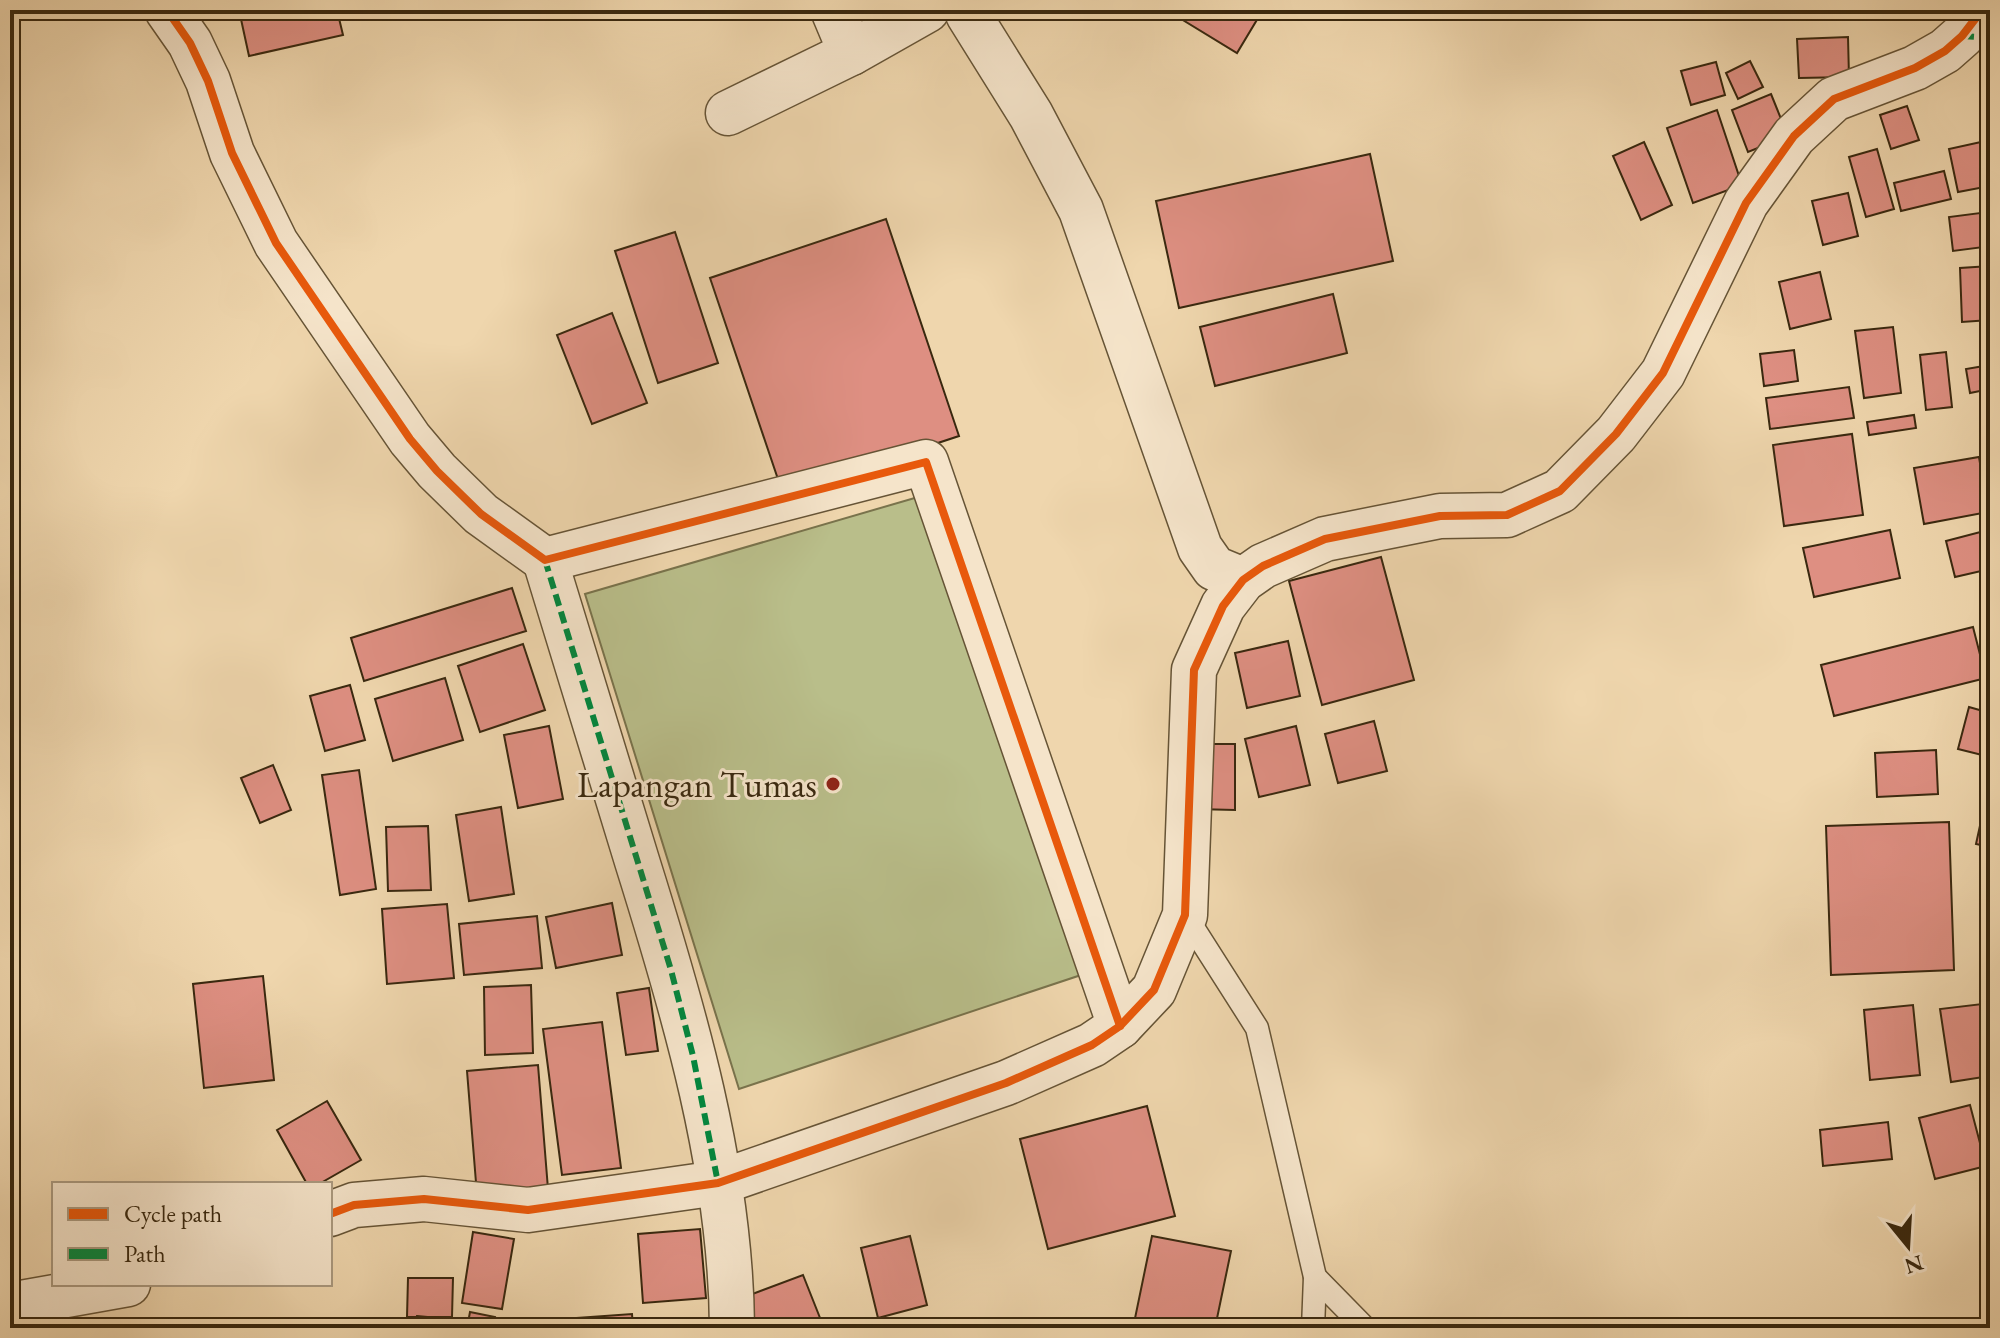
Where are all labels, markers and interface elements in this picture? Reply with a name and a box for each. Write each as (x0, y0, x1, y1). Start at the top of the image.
place label: Lapangan Tumas (577, 761, 817, 808)
marker: Lapangan Tumas (824, 775, 842, 793)
legend (52, 1182, 332, 1286)
text: Cycle path (124, 1198, 222, 1229)
north arrow (1868, 1206, 1948, 1286)
text: Path (124, 1238, 166, 1269)
text: N (1901, 1248, 1927, 1281)

